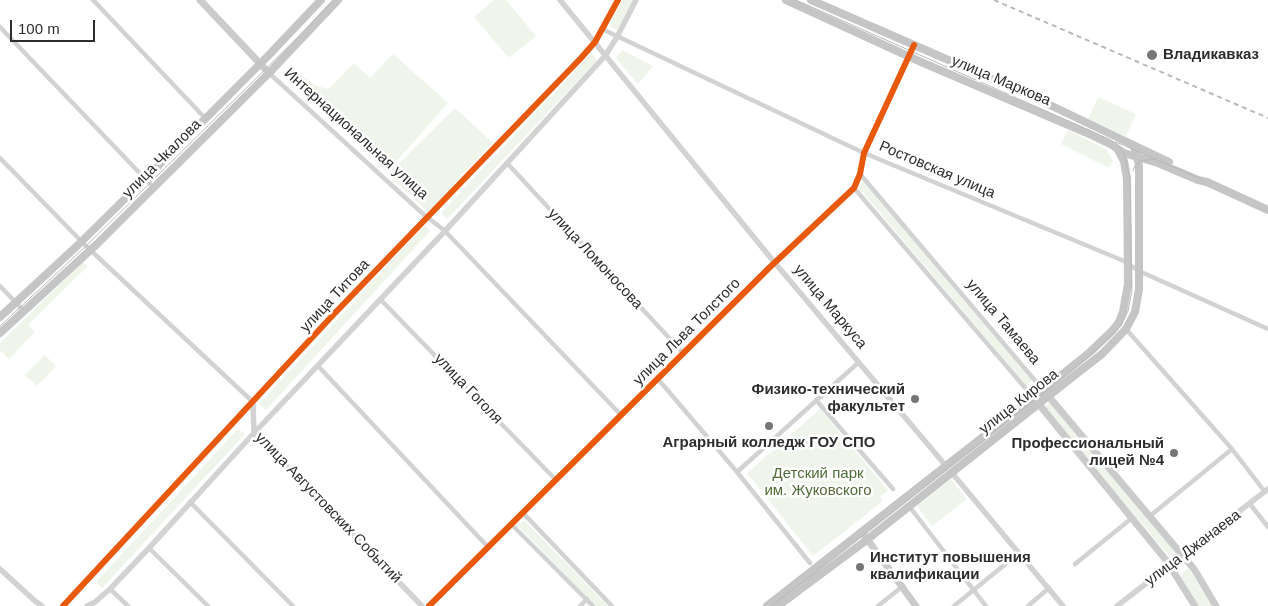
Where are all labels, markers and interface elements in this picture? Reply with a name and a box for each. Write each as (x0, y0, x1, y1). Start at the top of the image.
scale bar (12, 10, 98, 42)
text: 100 m (18, 20, 60, 37)
place label: Владикавказ (1163, 46, 1259, 64)
marker: Владикавказ (1145, 48, 1159, 62)
street label: улица Маркова (949, 52, 1053, 110)
street label: Интернациональная улица (280, 65, 432, 203)
street label: улица Чкалова (119, 116, 205, 202)
street label: Ростовская улица (876, 137, 998, 203)
street label: улица Ломоносова (544, 205, 646, 313)
street label: улица Титова (297, 256, 373, 336)
street label: улица Маркуса (789, 261, 871, 353)
street label: улица Льва Толстого (630, 275, 744, 389)
street label: улица Тамаева (962, 276, 1044, 368)
street label: улица Гоголя (430, 350, 506, 428)
street label: улица Кирова (976, 366, 1062, 438)
place label: Физико-технический факультет (752, 381, 905, 416)
marker: Физико-технический факультет (909, 393, 921, 405)
marker: Аграрный колледж ГОУ СПО (763, 420, 775, 432)
street label: улица Августовских Событий (251, 429, 405, 587)
place label: Аграрный колледж ГОУ СПО (662, 434, 876, 452)
place label: Профессиональный лицей №4 (1012, 435, 1164, 470)
marker: Профессиональный лицей №4 (1168, 447, 1180, 459)
park label: Детский парк им. Жуковского (764, 465, 872, 500)
street label: улица Джанаева (1142, 506, 1244, 590)
place label: Институт повышения квалификации (870, 549, 1031, 584)
marker: Институт повышения квалификации (854, 561, 866, 573)

